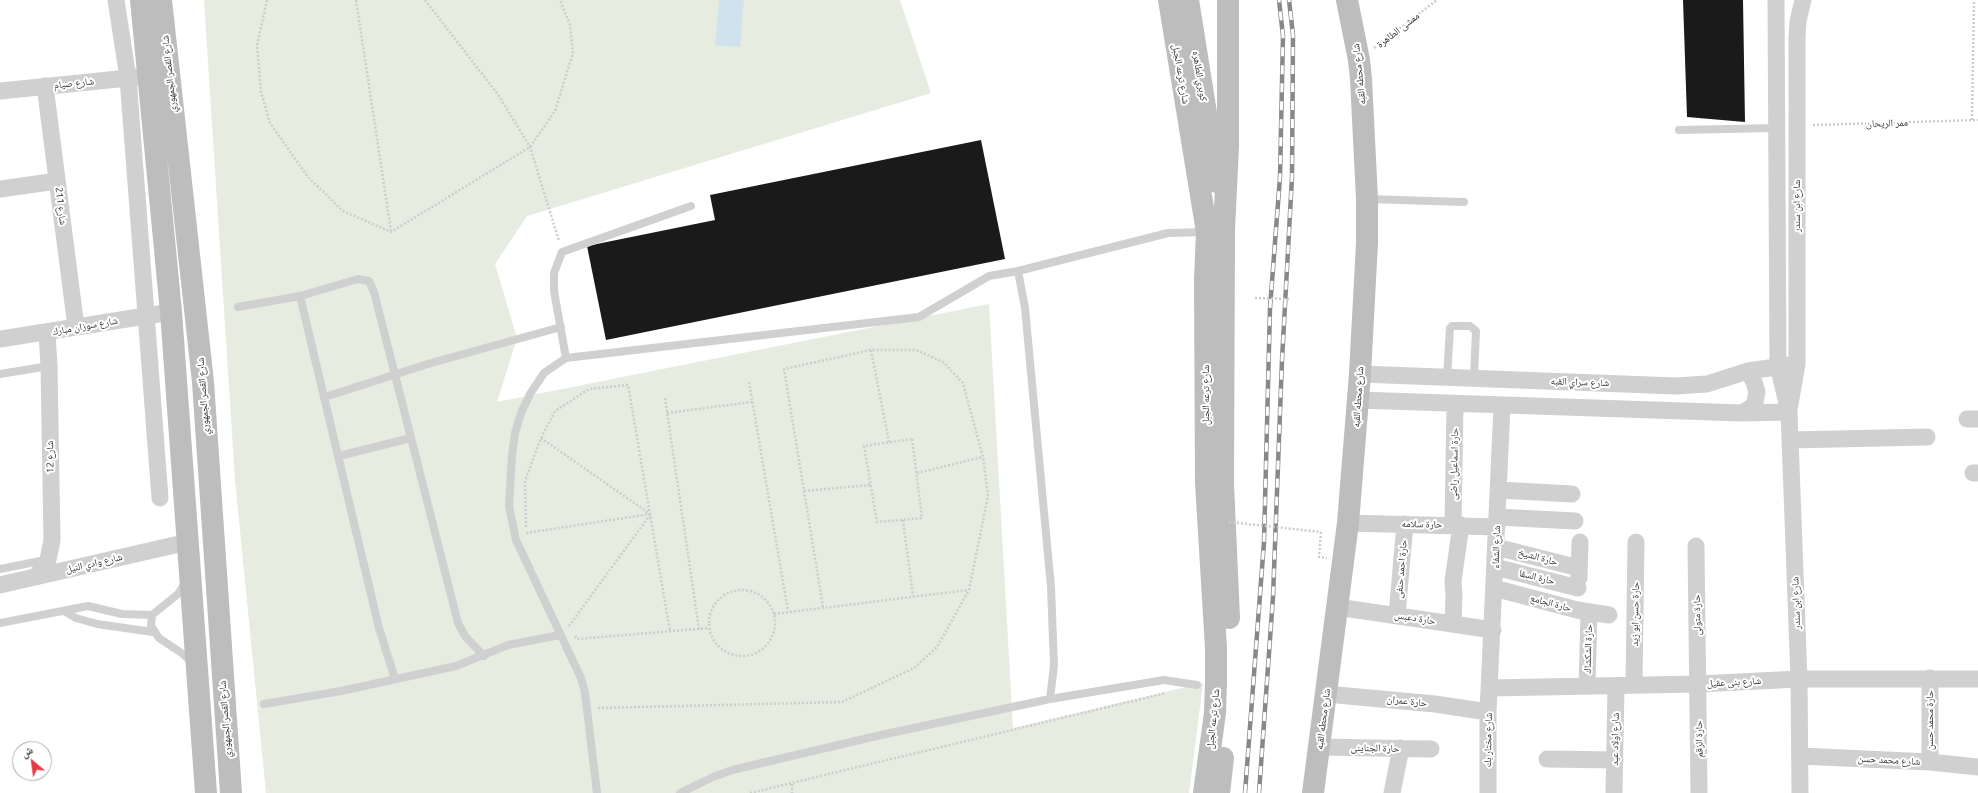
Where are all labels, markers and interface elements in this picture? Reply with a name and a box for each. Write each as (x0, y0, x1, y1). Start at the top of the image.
street label: ممشى الطاهرة (1374, 10, 1422, 50)
street label: شارع القصر الجمهوري (159, 35, 179, 113)
street label: شارع ترعه الجبل (1170, 43, 1192, 105)
street label: شارع محطه القبه (1350, 43, 1368, 105)
street label: كوبري الطاهره (1190, 50, 1210, 102)
street label: شارع صيام (53, 75, 95, 91)
street label: ممر الريحان (1866, 116, 1908, 130)
street label: شارع ابن سندر (1791, 180, 1803, 232)
street label: شارع 211 (53, 186, 69, 226)
street label: شارع سوزان مبارك (51, 314, 119, 338)
street label: شارع القصر الجمهوري (194, 357, 212, 435)
street label: شارع ترعه الجبل (1200, 365, 1212, 425)
street label: شارع محطه القبه (1350, 366, 1366, 428)
street label: شارع سراي القبه (1551, 375, 1609, 389)
street label: حارة اسماعيل راضى (1447, 428, 1461, 500)
street label: شارع 12 (44, 441, 56, 473)
street label: حارة سلامه (1401, 518, 1443, 530)
street label: شارع الشفاء (1489, 525, 1503, 569)
street label: حارة احمد حنفى (1392, 539, 1410, 599)
street label: حارة الشيخ (1517, 546, 1559, 568)
street label: شارع وادي النيل (64, 551, 124, 575)
street label: حارة السقا (1518, 567, 1556, 587)
street label: شارع ابن سندر (1789, 576, 1803, 630)
street label: حارة حسن ابو زيد (1628, 582, 1642, 646)
street label: حارة الجامع (1529, 592, 1573, 614)
street label: حارة متولى (1691, 594, 1703, 636)
street label: حارة دعبس (1394, 609, 1436, 627)
street label: حارة الشكشاك (1581, 624, 1595, 674)
street label: شارع بنى عقيل (1706, 675, 1762, 689)
street label: شارع القصر الجمهوري (216, 680, 234, 758)
street label: شارع ترعه الجبل (1204, 688, 1222, 750)
street label: شارع محطه القبه (1313, 688, 1333, 750)
street label: حارة محمد حسن (1924, 690, 1936, 750)
street label: حارة عمران (1386, 693, 1428, 709)
street label: شارع مختار بك (1482, 712, 1494, 768)
street label: شارع اولاد عيد (1609, 712, 1621, 766)
street label: حارة الزقم (1693, 720, 1705, 758)
north arrow (12, 741, 52, 781)
street label: حارة الجناينى (1350, 742, 1400, 754)
text: ش (19, 743, 35, 759)
street label: شارع محمد حسن (1857, 752, 1921, 768)

